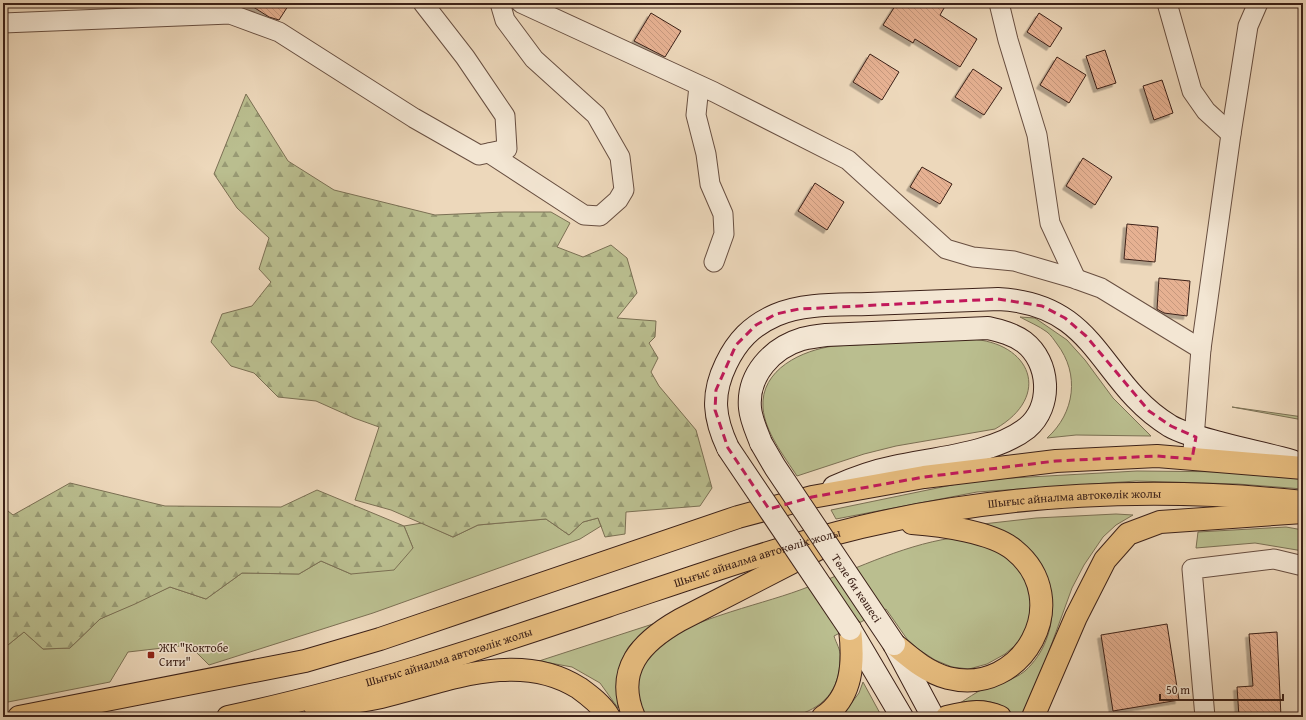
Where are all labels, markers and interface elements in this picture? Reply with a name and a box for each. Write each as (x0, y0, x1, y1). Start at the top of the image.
street label: Шығыс айналма автокөлік жолы (987, 485, 1162, 512)
street label: Шығыс айналма автокөлік жолы (671, 523, 843, 591)
street label: Төле би көшесі (828, 550, 887, 626)
street label: Шығыс айналма автокөлік жолы (363, 622, 535, 690)
place label: ЖК "Коктобе Сити" (158, 639, 229, 670)
marker: ЖК "Коктобе Сити" (146, 650, 156, 660)
scale bar (1160, 676, 1283, 702)
text: 50 m (1166, 681, 1190, 698)

